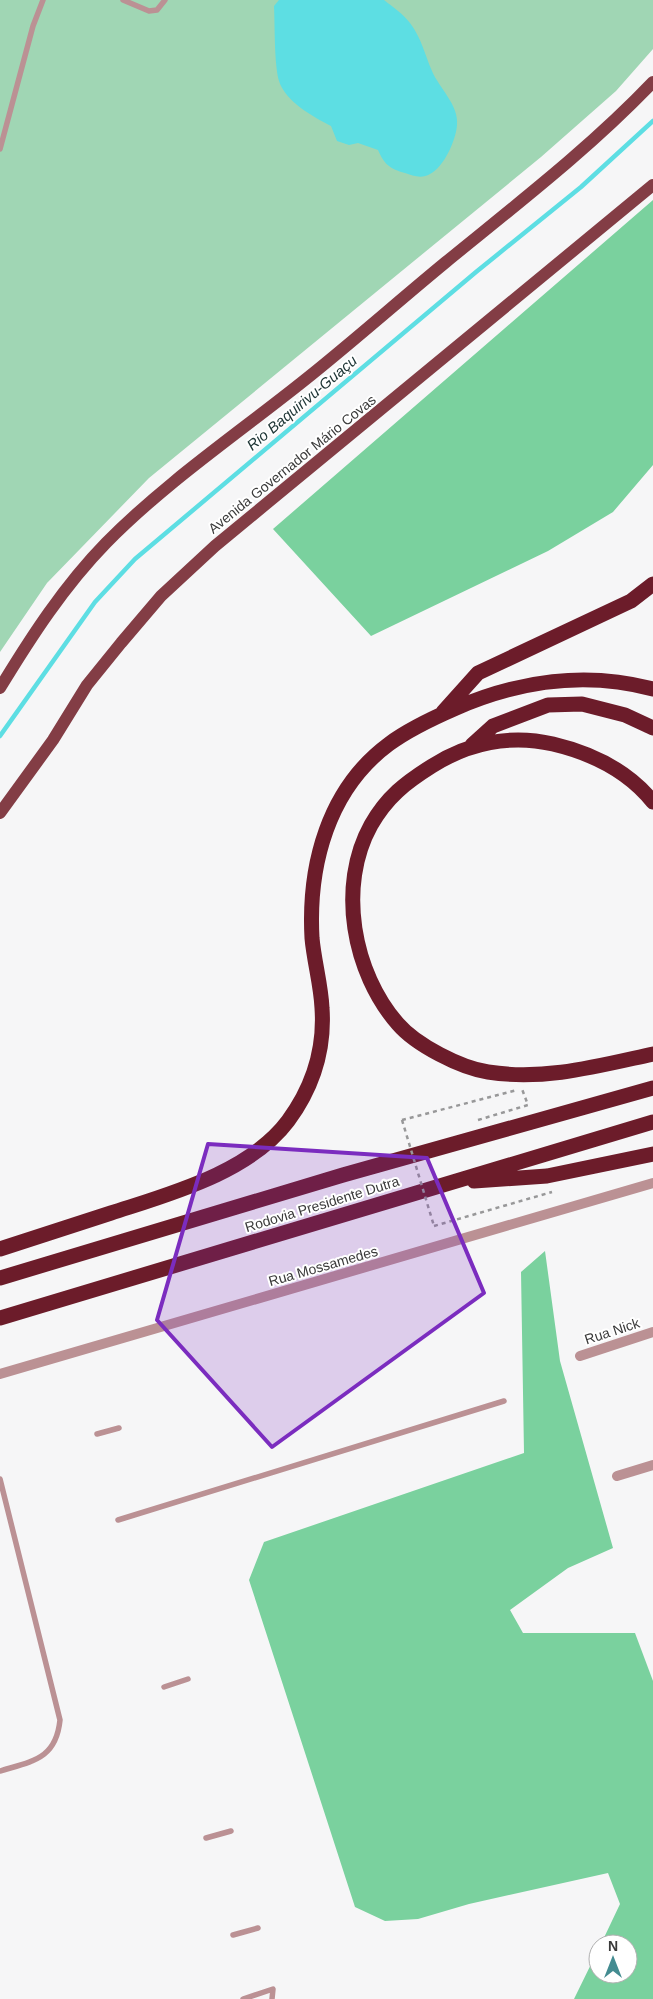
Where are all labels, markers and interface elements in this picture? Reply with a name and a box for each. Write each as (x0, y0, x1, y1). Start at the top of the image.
water label: Rio Baquirivu-Guaçu (243, 351, 361, 454)
street label: Avenida Governador Mário Covas (205, 392, 379, 536)
street label: Rodovia Presidente Dutra (243, 1173, 401, 1235)
street label: Rua Mossamedes (267, 1243, 379, 1289)
street label: Rua Nick (583, 1314, 642, 1347)
north arrow (588, 1934, 638, 1984)
text: N (608, 1938, 618, 1954)

